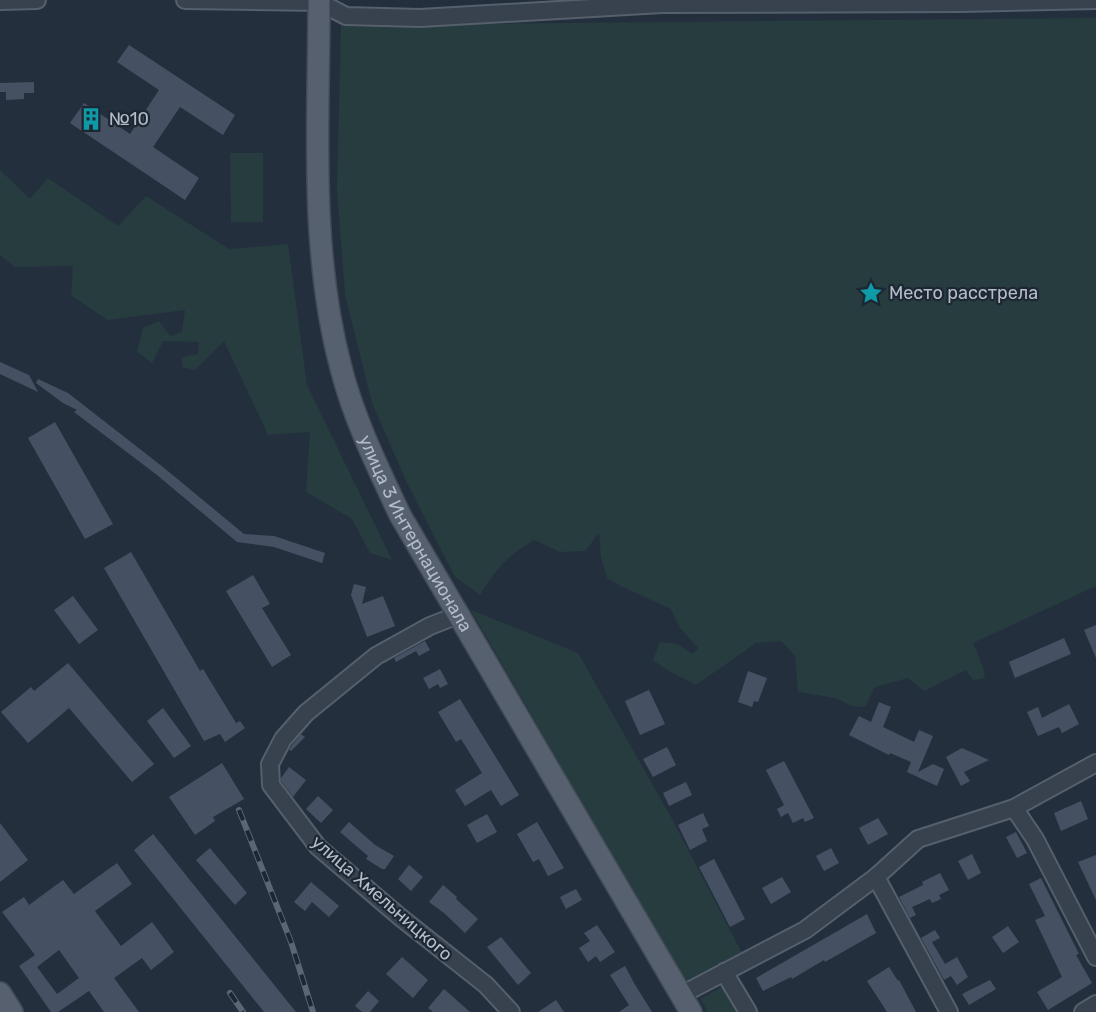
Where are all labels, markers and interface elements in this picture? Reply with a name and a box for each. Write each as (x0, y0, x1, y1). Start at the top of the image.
building icon: №10 (78, 106, 104, 132)
place label: №10 (109, 108, 149, 130)
place icon: Место расстрела (858, 280, 884, 306)
place label: Место расстрела (889, 282, 1038, 304)
street label: улица 3 Интернационала (354, 432, 477, 636)
street label: улица Хмельницкого (307, 831, 457, 965)

